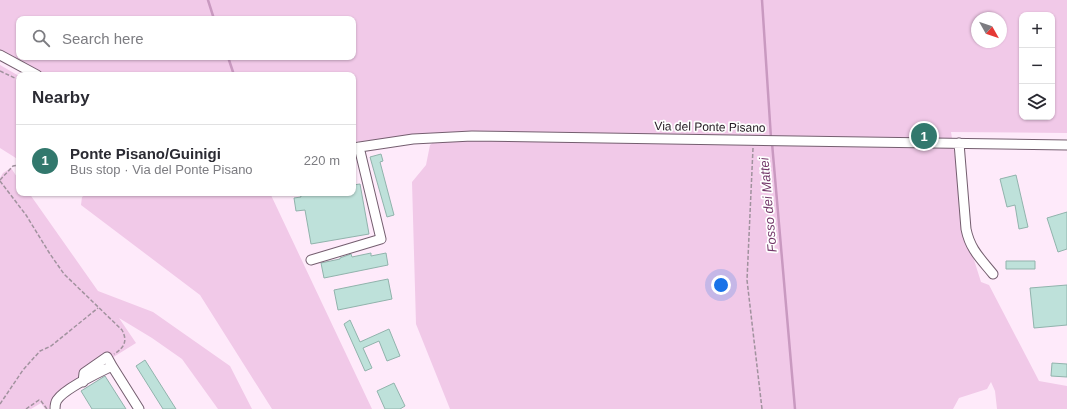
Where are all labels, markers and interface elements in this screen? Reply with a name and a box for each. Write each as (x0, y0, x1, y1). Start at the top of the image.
north arrow (971, 12, 1007, 48)
map controls (1019, 12, 1055, 120)
button: + (1019, 12, 1055, 48)
search box (16, 16, 356, 60)
icon: search (30, 27, 52, 49)
text: Search here (62, 30, 144, 47)
button: − (1019, 48, 1055, 84)
button: layers (1019, 84, 1055, 120)
text: Nearby (32, 88, 90, 107)
street label: Via del Ponte Pisano (654, 119, 766, 135)
pin: 1 (911, 121, 937, 151)
text: Ponte Pisano/Guinigi (70, 145, 221, 162)
text: 1 (41, 153, 49, 168)
text: 220 m (304, 153, 340, 168)
water label: Fosso dei Mattei (756, 156, 780, 253)
text: Bus stop · Via del Ponte Pisano (70, 162, 253, 177)
your location (711, 275, 731, 295)

